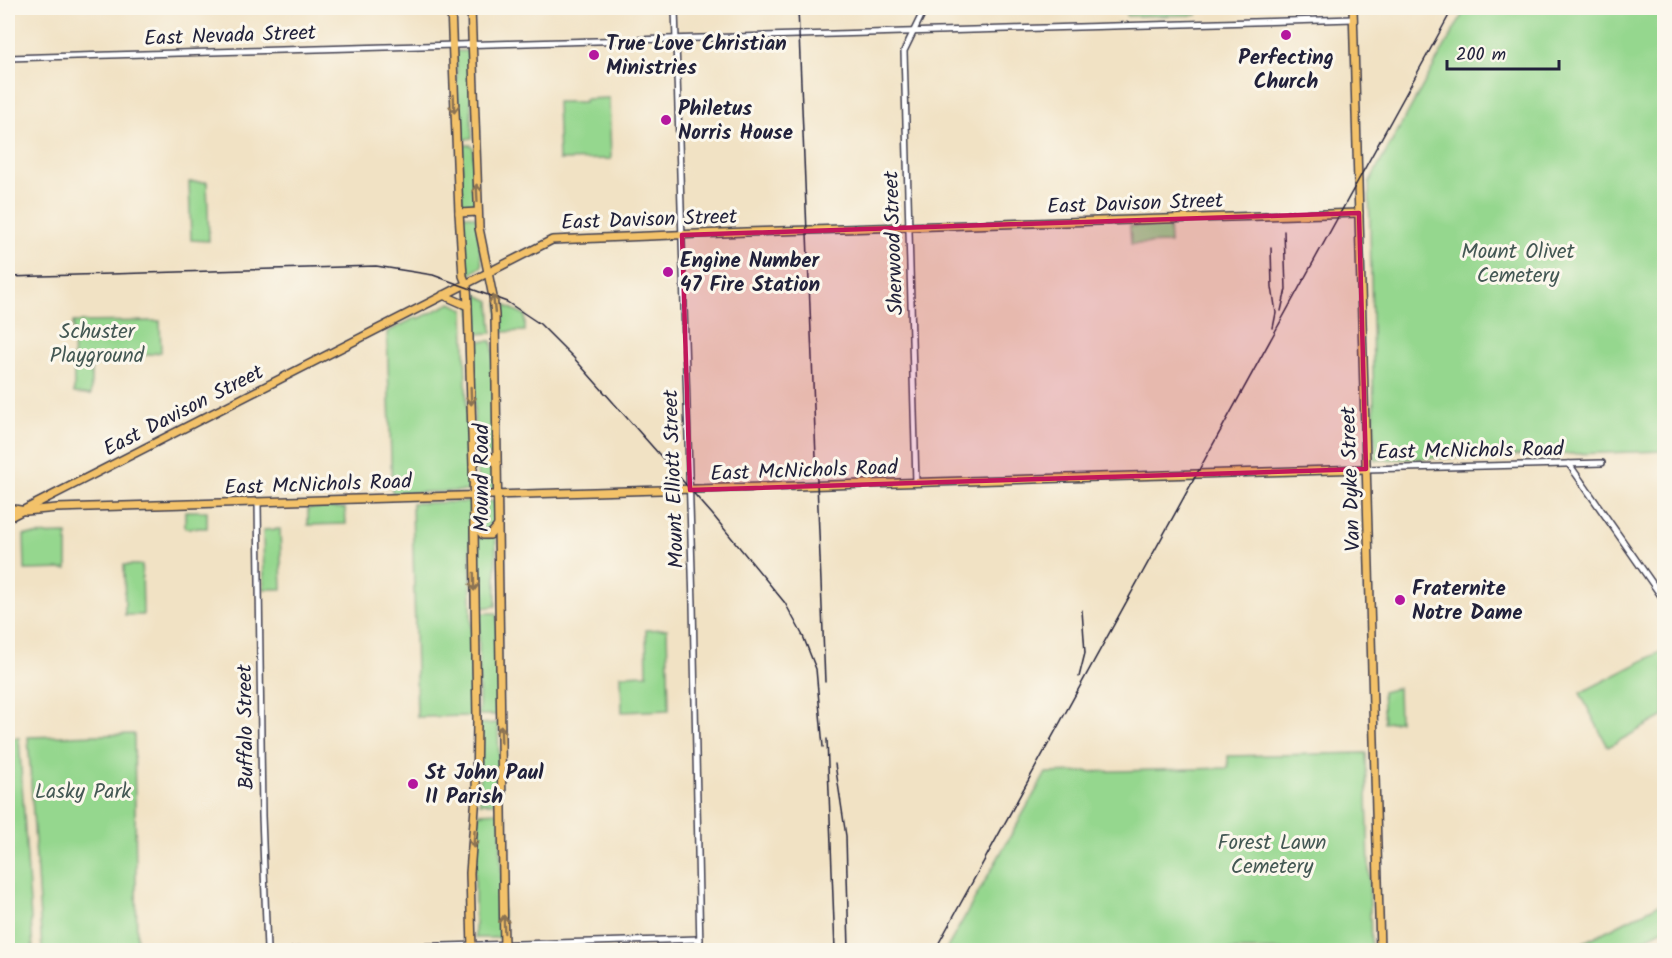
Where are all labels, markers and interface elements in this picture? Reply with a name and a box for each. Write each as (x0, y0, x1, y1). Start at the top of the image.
street label: East Nevada Street (144, 17, 317, 56)
place label: True Love Christian Ministries (606, 28, 787, 85)
marker: Perfecting Church (1279, 28, 1293, 42)
scale bar (1447, 33, 1560, 71)
text: 200 m (1456, 41, 1506, 70)
place label: Perfecting Church (1238, 42, 1334, 99)
marker: True Love Christian Ministries (587, 48, 601, 62)
place label: Philetus Norris House (678, 93, 793, 150)
one-way arrow (449, 94, 460, 114)
marker: Philetus Norris House (659, 113, 673, 127)
street label: Sherwood Street (875, 169, 914, 316)
one-way arrow (472, 184, 483, 204)
street label: East Davison Street (1046, 185, 1225, 224)
street label: East Davison Street (560, 201, 739, 240)
park label: Mount Olivet Cemetery (1461, 236, 1576, 293)
place label: Engine Number 47 Fire Station (680, 245, 821, 302)
marker: Engine Number 47 Fire Station (661, 265, 675, 279)
one-way arrow (488, 295, 499, 315)
park label: Schuster Playground (50, 316, 145, 373)
street label: East Davison Street (98, 356, 270, 466)
one-way arrow (465, 386, 477, 406)
street label: Mount Elliott Street (655, 388, 694, 569)
street label: Van Dyke Street (1332, 405, 1371, 552)
street label: Mound Road (466, 423, 499, 532)
street label: East McNichols Road (1376, 433, 1565, 470)
street label: East McNichols Road (710, 452, 899, 491)
street label: East McNichols Road (224, 466, 413, 505)
one-way arrow (468, 571, 480, 591)
place label: Fraternite Notre Dame (1412, 573, 1522, 630)
marker: Fraternite Notre Dame (1393, 593, 1407, 607)
street label: Buffalo Street (229, 663, 264, 790)
one-way arrow (495, 724, 507, 744)
place label: St John Paul II Parish (425, 757, 544, 814)
park label: Lasky Park (35, 776, 131, 809)
marker: St John Paul II Parish (406, 777, 420, 791)
park label: Forest Lawn Cemetery (1217, 827, 1327, 884)
one-way arrow (468, 829, 479, 849)
one-way arrow (499, 914, 510, 934)

